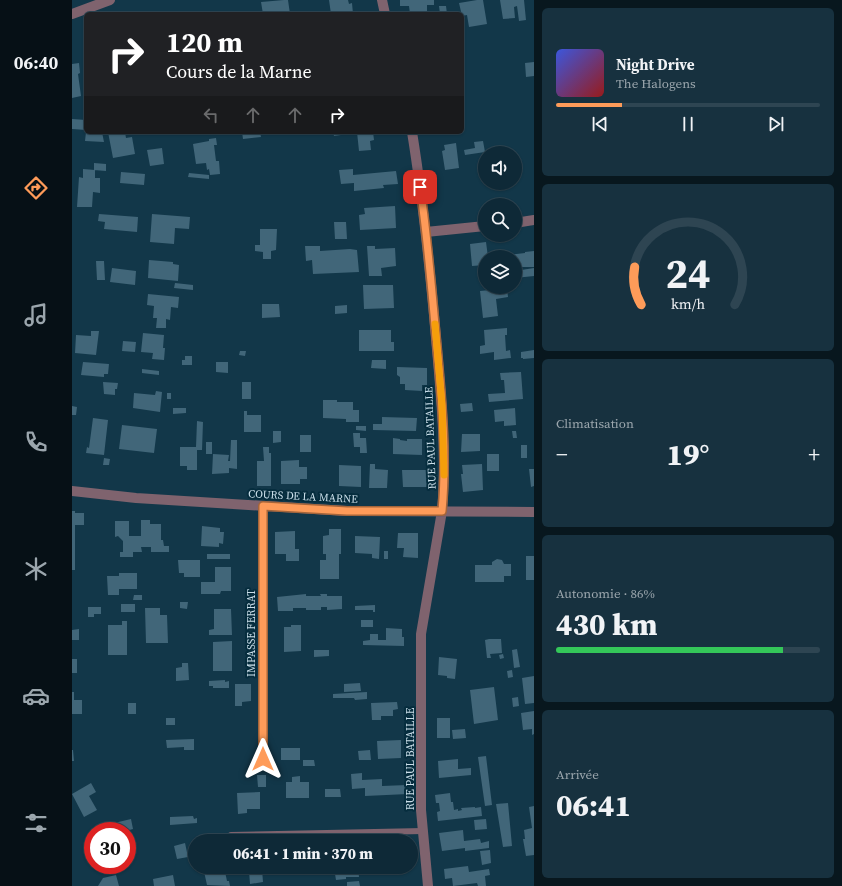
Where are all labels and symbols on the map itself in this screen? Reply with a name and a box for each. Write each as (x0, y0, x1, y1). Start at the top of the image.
pin (403, 170, 437, 204)
street label: RUE PAUL BATAILLE (421, 386, 440, 490)
street label: COURS DE LA MARNE (248, 486, 358, 507)
street label: IMPASSE FERRAT (244, 589, 259, 677)
street label: RUE PAUL BATAILLE (403, 707, 418, 810)
position arrow (242, 738, 284, 780)
speed limit sign: 30 (84, 822, 136, 874)

